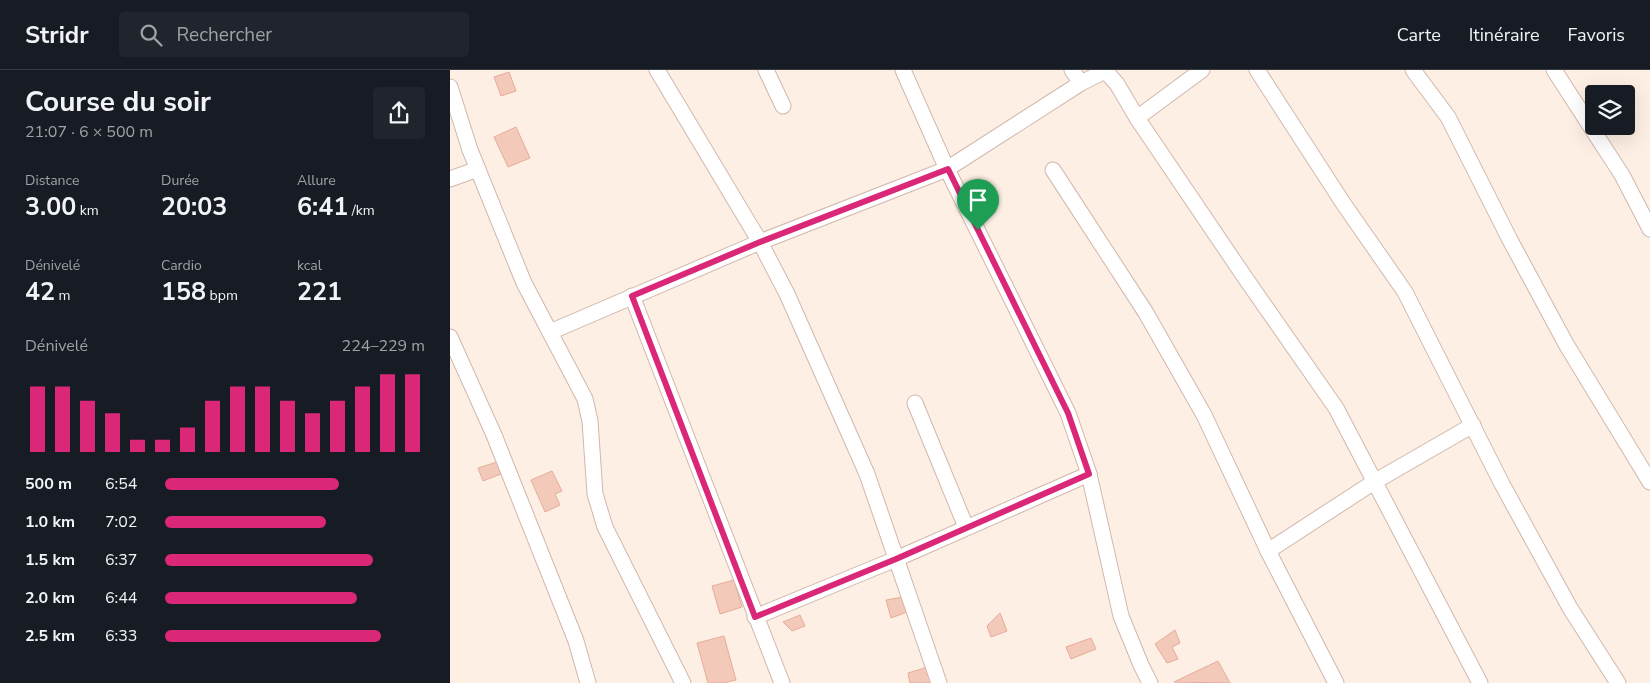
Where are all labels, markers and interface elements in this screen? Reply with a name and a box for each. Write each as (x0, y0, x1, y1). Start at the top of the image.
search box (119, 12, 469, 57)
text: Stridr (25, 19, 89, 51)
icon: search (137, 21, 165, 49)
text: Rechercher (177, 22, 272, 48)
text: Carte (1397, 23, 1441, 47)
text: Itinéraire (1469, 23, 1540, 47)
text: Favoris (1568, 23, 1625, 47)
text: Course du soir (25, 83, 211, 121)
map controls (1585, 85, 1635, 135)
button: layers (1585, 85, 1635, 135)
button: share (373, 87, 425, 139)
text: 21:07 · 6 × 500 m (25, 121, 153, 143)
text: Distance (25, 171, 79, 190)
text: Durée (161, 171, 199, 190)
text: Allure (297, 171, 336, 190)
pin (957, 179, 999, 230)
icon: arrive (964, 186, 992, 214)
text: 3.00 (25, 190, 76, 224)
text: 20:03 (161, 190, 227, 224)
text: 6:41 (297, 190, 348, 224)
text: km (76, 201, 99, 220)
text: /km (348, 201, 375, 220)
text: Dénivelé (25, 256, 80, 275)
text: Cardio (161, 256, 202, 275)
text: kcal (297, 256, 322, 275)
text: 42 (25, 275, 55, 309)
text: 158 (161, 275, 206, 309)
text: 221 (297, 275, 342, 309)
text: m (55, 286, 71, 305)
text: bpm (206, 286, 238, 305)
text: Dénivelé (25, 335, 88, 357)
text: 224–229 m (342, 335, 425, 357)
text: 500 m (25, 473, 72, 495)
text: 6:54 (105, 473, 137, 495)
text: 1.0 km (25, 511, 75, 533)
text: 7:02 (105, 511, 137, 533)
text: 1.5 km (25, 549, 75, 571)
text: 6:37 (105, 549, 137, 571)
text: 2.0 km (25, 587, 75, 609)
text: 6:44 (105, 587, 137, 609)
text: 2.5 km (25, 625, 75, 647)
text: 6:33 (105, 625, 137, 647)

